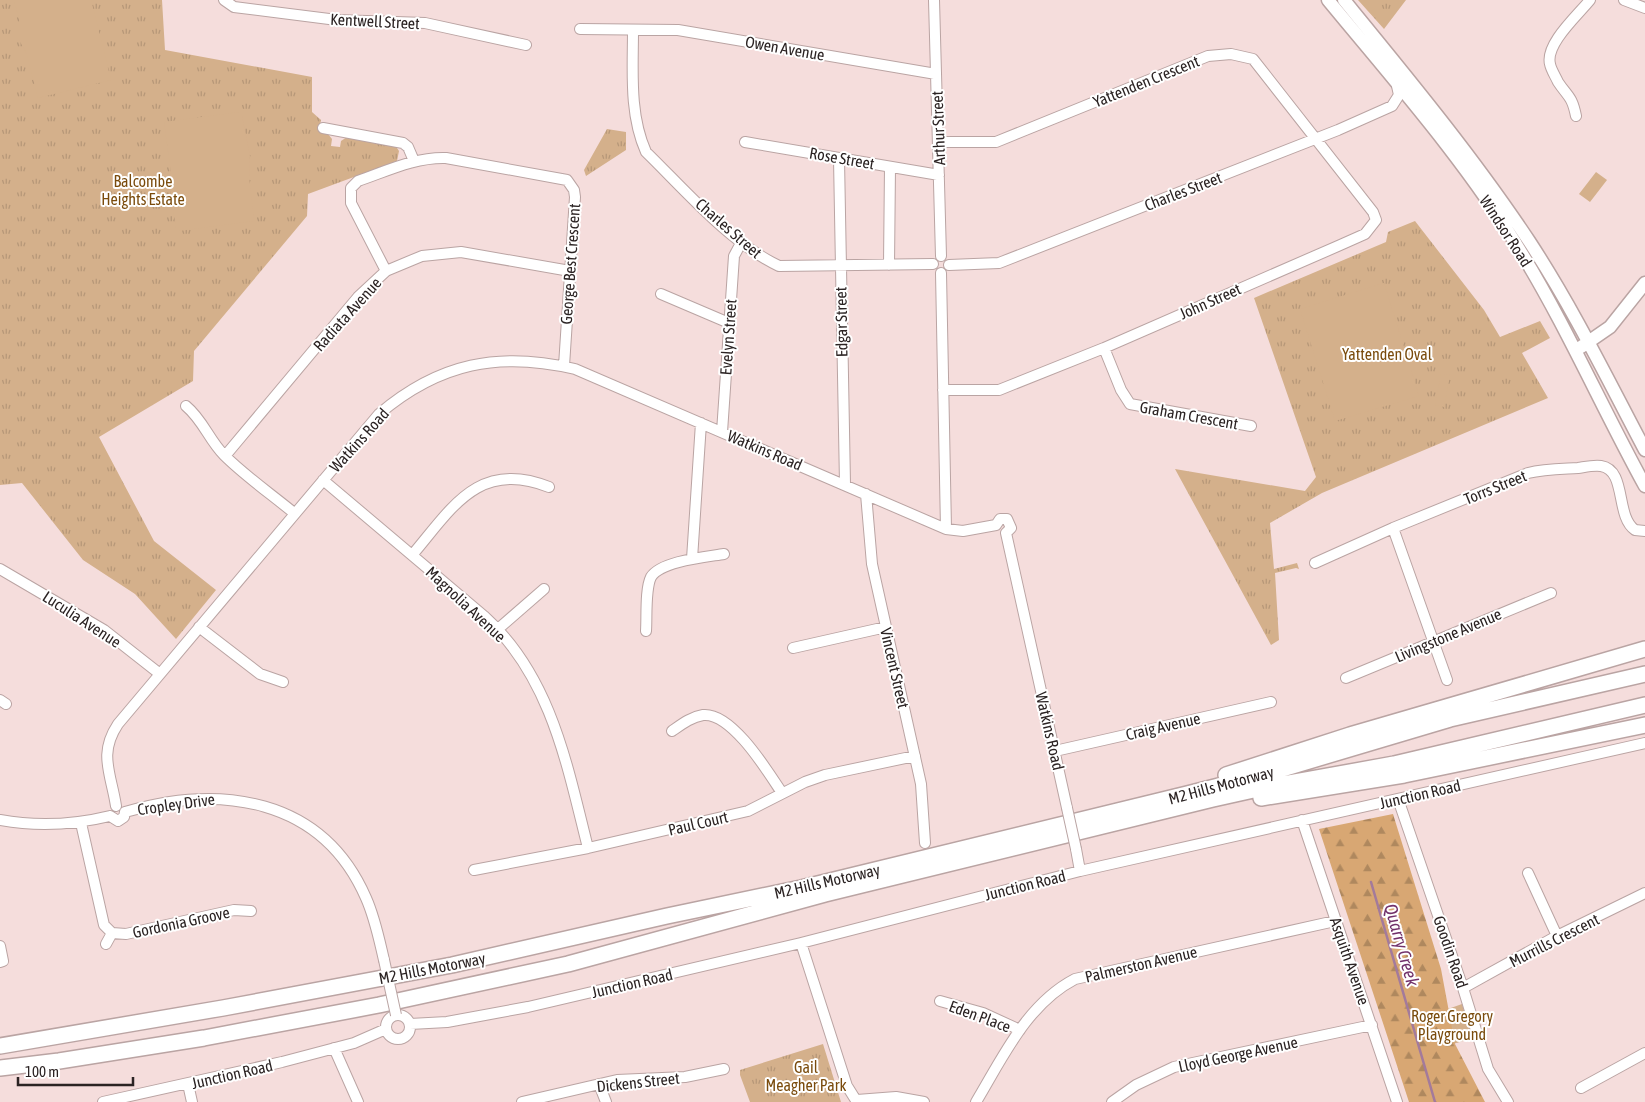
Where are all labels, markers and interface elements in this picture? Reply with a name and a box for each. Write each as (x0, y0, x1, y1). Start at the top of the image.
street label: Kentwell Street (330, 10, 421, 32)
street label: Owen Avenue (744, 32, 826, 64)
street label: Yattenden Crescent (1090, 51, 1202, 110)
street label: Arthur Street (928, 90, 948, 166)
street label: Rose Street (808, 143, 876, 173)
street label: Charles Street (1142, 168, 1225, 214)
park label: Balcombe Heights Estate (101, 172, 185, 209)
street label: Windsor Road (1476, 192, 1536, 270)
street label: Charles Street (692, 194, 766, 262)
street label: George Best Crescent (557, 203, 584, 325)
street label: Radiata Avenue (309, 274, 385, 354)
street label: John Street (1176, 279, 1244, 323)
street label: Edgar Street (831, 286, 852, 357)
street label: Evelyn Street (716, 298, 741, 376)
park label: Yattenden Oval (1342, 345, 1433, 363)
street label: Graham Crescent (1138, 397, 1240, 433)
street label: Watkins Road (326, 404, 392, 476)
street label: Watkins Road (725, 426, 805, 474)
street label: Torrs Street (1461, 466, 1529, 508)
street label: Magnolia Avenue (422, 563, 509, 646)
street label: Luculia Avenue (40, 587, 124, 651)
street label: Livingstone Avenue (1392, 604, 1504, 666)
street label: Vincent Street (877, 626, 913, 710)
street label: Watkins Road (1032, 690, 1068, 772)
street label: Craig Avenue (1124, 709, 1202, 744)
street label: M2 Hills Motorway (1166, 762, 1276, 809)
street label: Junction Road (1378, 776, 1462, 812)
street label: Cropley Drive (136, 790, 216, 819)
street label: Paul Court (666, 807, 730, 839)
street label: M2 Hills Motorway (772, 860, 882, 903)
street label: Junction Road (983, 866, 1067, 904)
water label: Quarry Creek (1380, 901, 1424, 990)
street label: Gordonia Groove (131, 903, 231, 941)
street label: Murrills Crescent (1506, 909, 1602, 970)
street label: Goodin Road (1430, 913, 1472, 991)
street label: Asquith Avenue (1326, 915, 1373, 1007)
street label: Palmerston Avenue (1083, 942, 1199, 986)
street label: M2 Hills Motorway (377, 949, 487, 988)
street label: Junction Road (590, 965, 674, 1001)
street label: Eden Place (947, 997, 1013, 1035)
park label: Roger Gregory Playground (1411, 1007, 1493, 1044)
street label: Lloyd George Avenue (1177, 1033, 1300, 1076)
scale bar (18, 1054, 132, 1086)
street label: Junction Road (190, 1056, 274, 1092)
park label: Gail Meagher Park (766, 1058, 846, 1095)
text: 100 m (25, 1063, 59, 1080)
street label: Dickens Street (596, 1069, 681, 1095)

